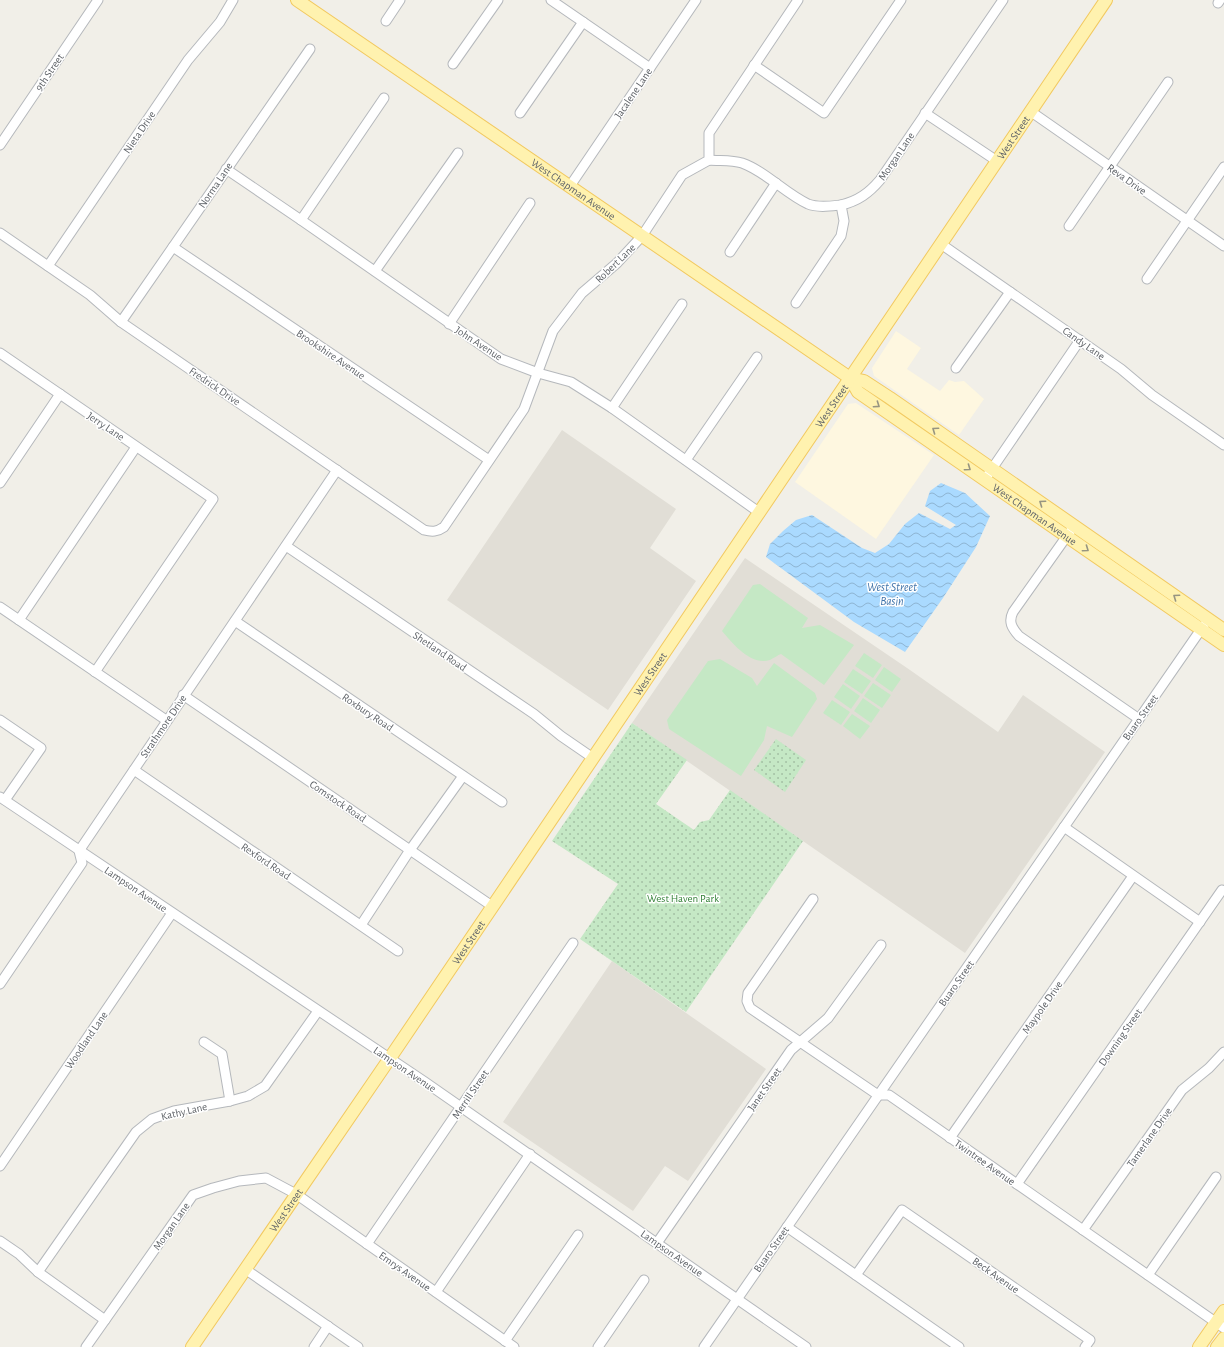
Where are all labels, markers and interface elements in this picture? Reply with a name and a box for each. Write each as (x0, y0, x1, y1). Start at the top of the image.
street label: 9th Street (33, 51, 66, 93)
street label: Jacalene Lane (613, 66, 654, 120)
street label: Nieta Drive (121, 109, 158, 155)
street label: West Street (995, 114, 1032, 161)
street label: Morgan Lane (876, 130, 916, 182)
street label: West Chapman Avenue (529, 157, 617, 222)
street label: Norma Lane (196, 161, 235, 210)
street label: Reva Drive (1105, 162, 1148, 197)
street label: Robert Lane (593, 242, 638, 285)
street label: John Avenue (453, 324, 504, 363)
street label: Candy Lane (1061, 325, 1107, 362)
street label: Brookshire Avenue (294, 327, 367, 381)
street label: Fredrick Drive (187, 365, 242, 407)
street label: West Street (813, 382, 851, 430)
one-way arrow (873, 400, 880, 408)
street label: Jerry Lane (85, 410, 126, 443)
one-way arrow (932, 427, 939, 435)
one-way arrow (964, 463, 971, 471)
street label: West Chapman Avenue (990, 482, 1078, 547)
one-way arrow (1039, 500, 1046, 508)
one-way arrow (1081, 544, 1088, 551)
water label: West Street Basin (867, 581, 917, 607)
one-way arrow (1174, 595, 1181, 602)
street label: Shetland Road (411, 629, 469, 674)
street label: West Street (632, 650, 669, 698)
street label: Roxbury Road (340, 691, 395, 734)
street label: Buaro Street (1121, 692, 1160, 742)
street label: Strathmore Drive (138, 693, 189, 760)
street label: Comstock Road (308, 779, 368, 824)
street label: Rexford Road (239, 841, 293, 882)
street label: Lampson Avenue (102, 864, 169, 914)
park label: West Haven Park (647, 893, 719, 904)
street label: West Street (450, 919, 487, 966)
street label: Buaro Street (937, 958, 976, 1008)
street label: Maypole Drive (1020, 979, 1065, 1036)
street label: Downing Street (1097, 1006, 1144, 1068)
street label: Woodland Lane (63, 1009, 110, 1071)
street label: Lampson Avenue (371, 1044, 438, 1094)
street label: Janet Street (746, 1065, 784, 1113)
street label: Merrill Street (450, 1067, 491, 1121)
street label: Kathy Lane (160, 1101, 208, 1122)
street label: Tamerlane Drive (1125, 1105, 1174, 1169)
street label: Twintree Avenue (952, 1137, 1017, 1187)
street label: West Street (268, 1186, 305, 1234)
street label: Morgan Lane (151, 1200, 192, 1252)
street label: Buaro Street (752, 1224, 791, 1274)
street label: Lampson Avenue (639, 1228, 705, 1279)
street label: Emrys Avenue (377, 1250, 433, 1293)
street label: Beck Avenue (970, 1255, 1021, 1295)

